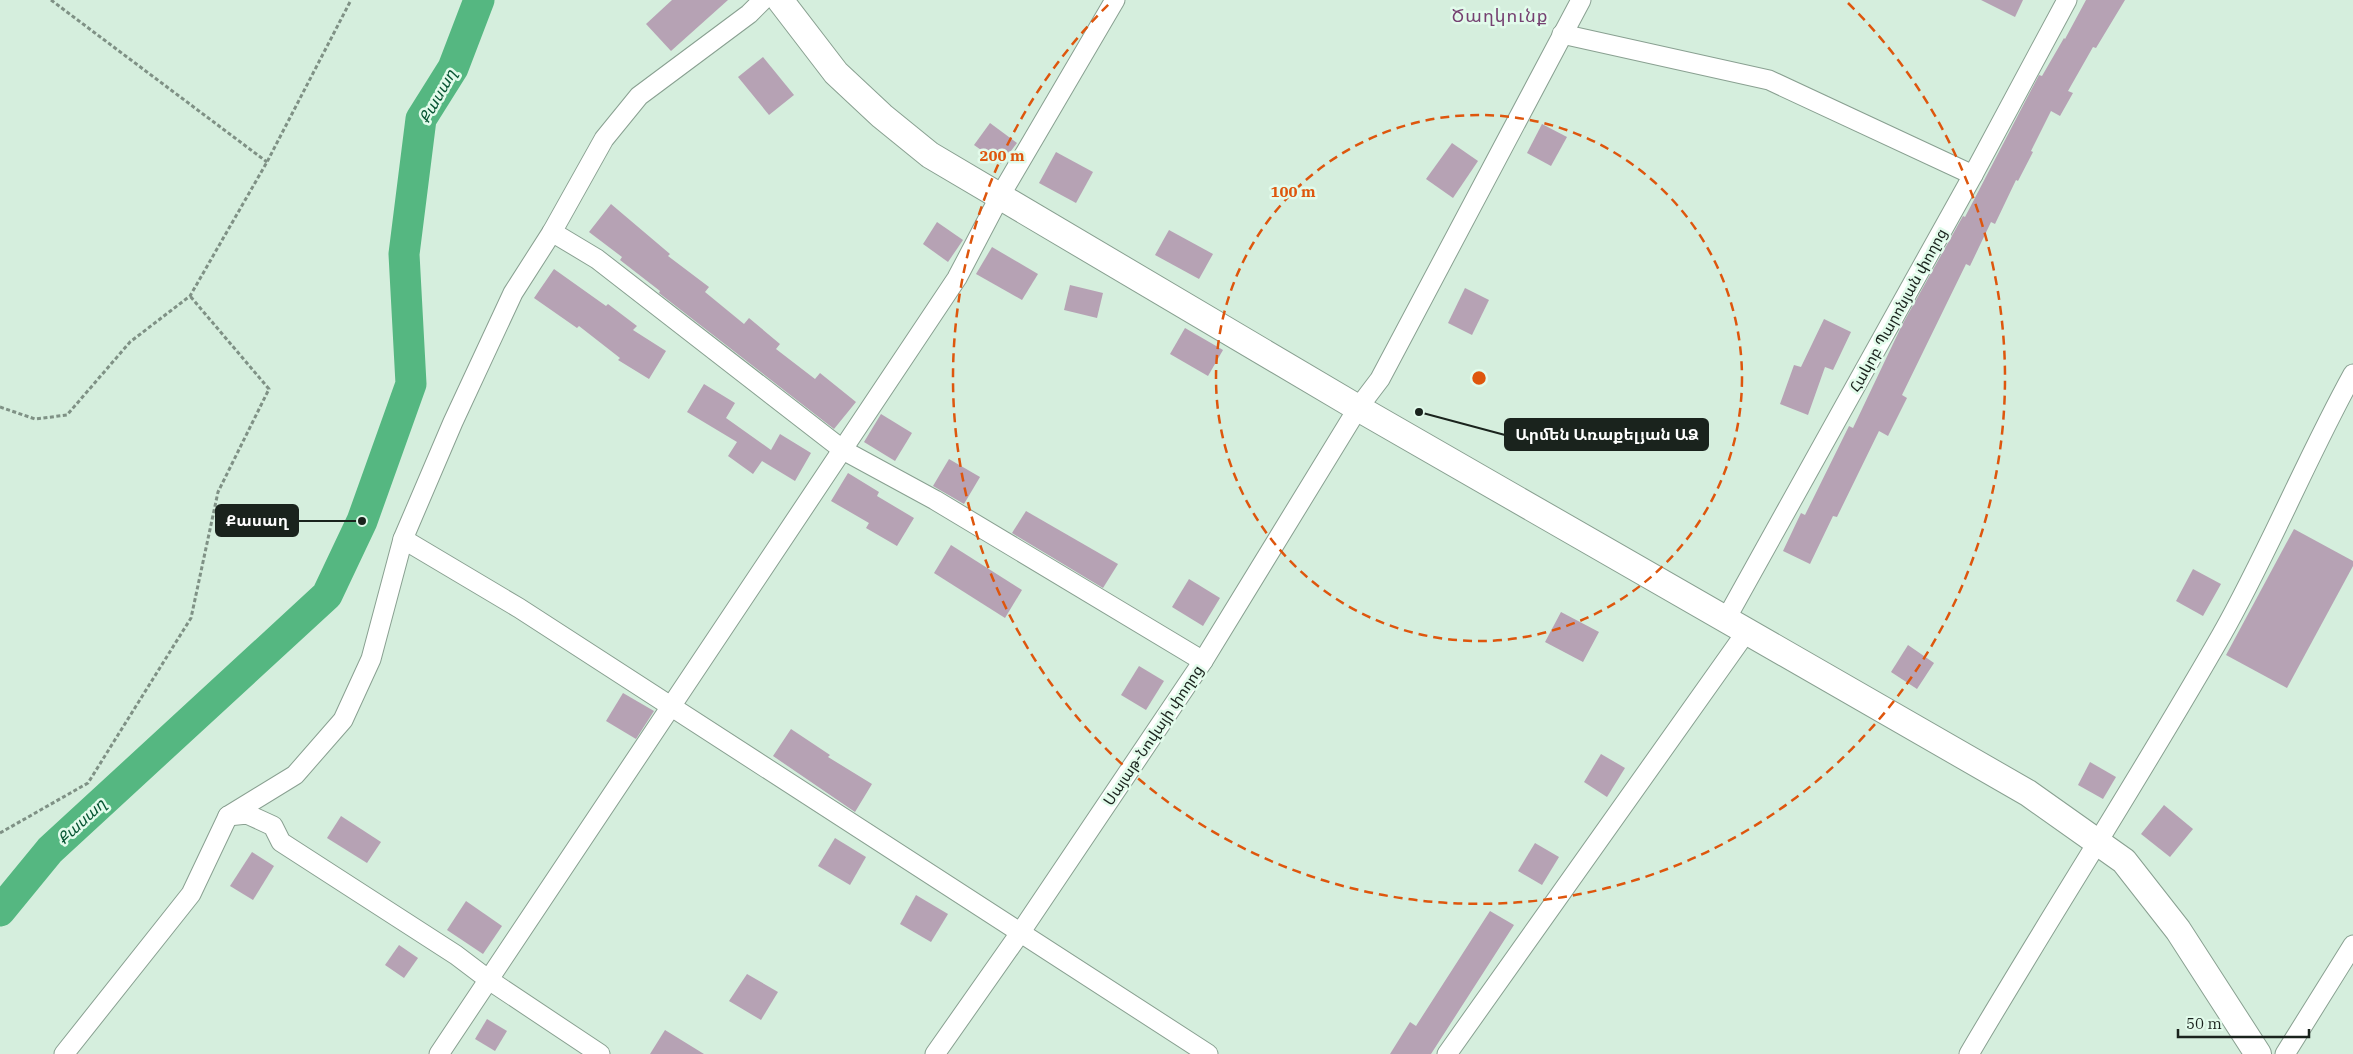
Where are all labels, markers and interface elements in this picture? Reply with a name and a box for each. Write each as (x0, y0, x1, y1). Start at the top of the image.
district label: Ծաղկունք (1452, 4, 1548, 27)
water label: Քասաղ (414, 65, 460, 126)
text: 200 m (979, 146, 1025, 165)
text: 100 m (1270, 182, 1316, 201)
street label: Հակոբ Պարոնյան փողոց (1845, 225, 1951, 395)
centre of rings (1470, 369, 1488, 387)
callout: Արմեն Առաքելյան ԱՁ (1505, 419, 1708, 450)
text: Արմեն Առաքելյան ԱՁ (1515, 424, 1699, 444)
callout: Քասաղ (216, 505, 298, 536)
text: Քասաղ (226, 510, 290, 530)
street label: Սայաթ-Նովայի փողոց (1099, 661, 1207, 809)
water label: Քասաղ (53, 793, 109, 848)
scale bar (2178, 1006, 2309, 1038)
text: 50 m (2186, 1014, 2222, 1033)

